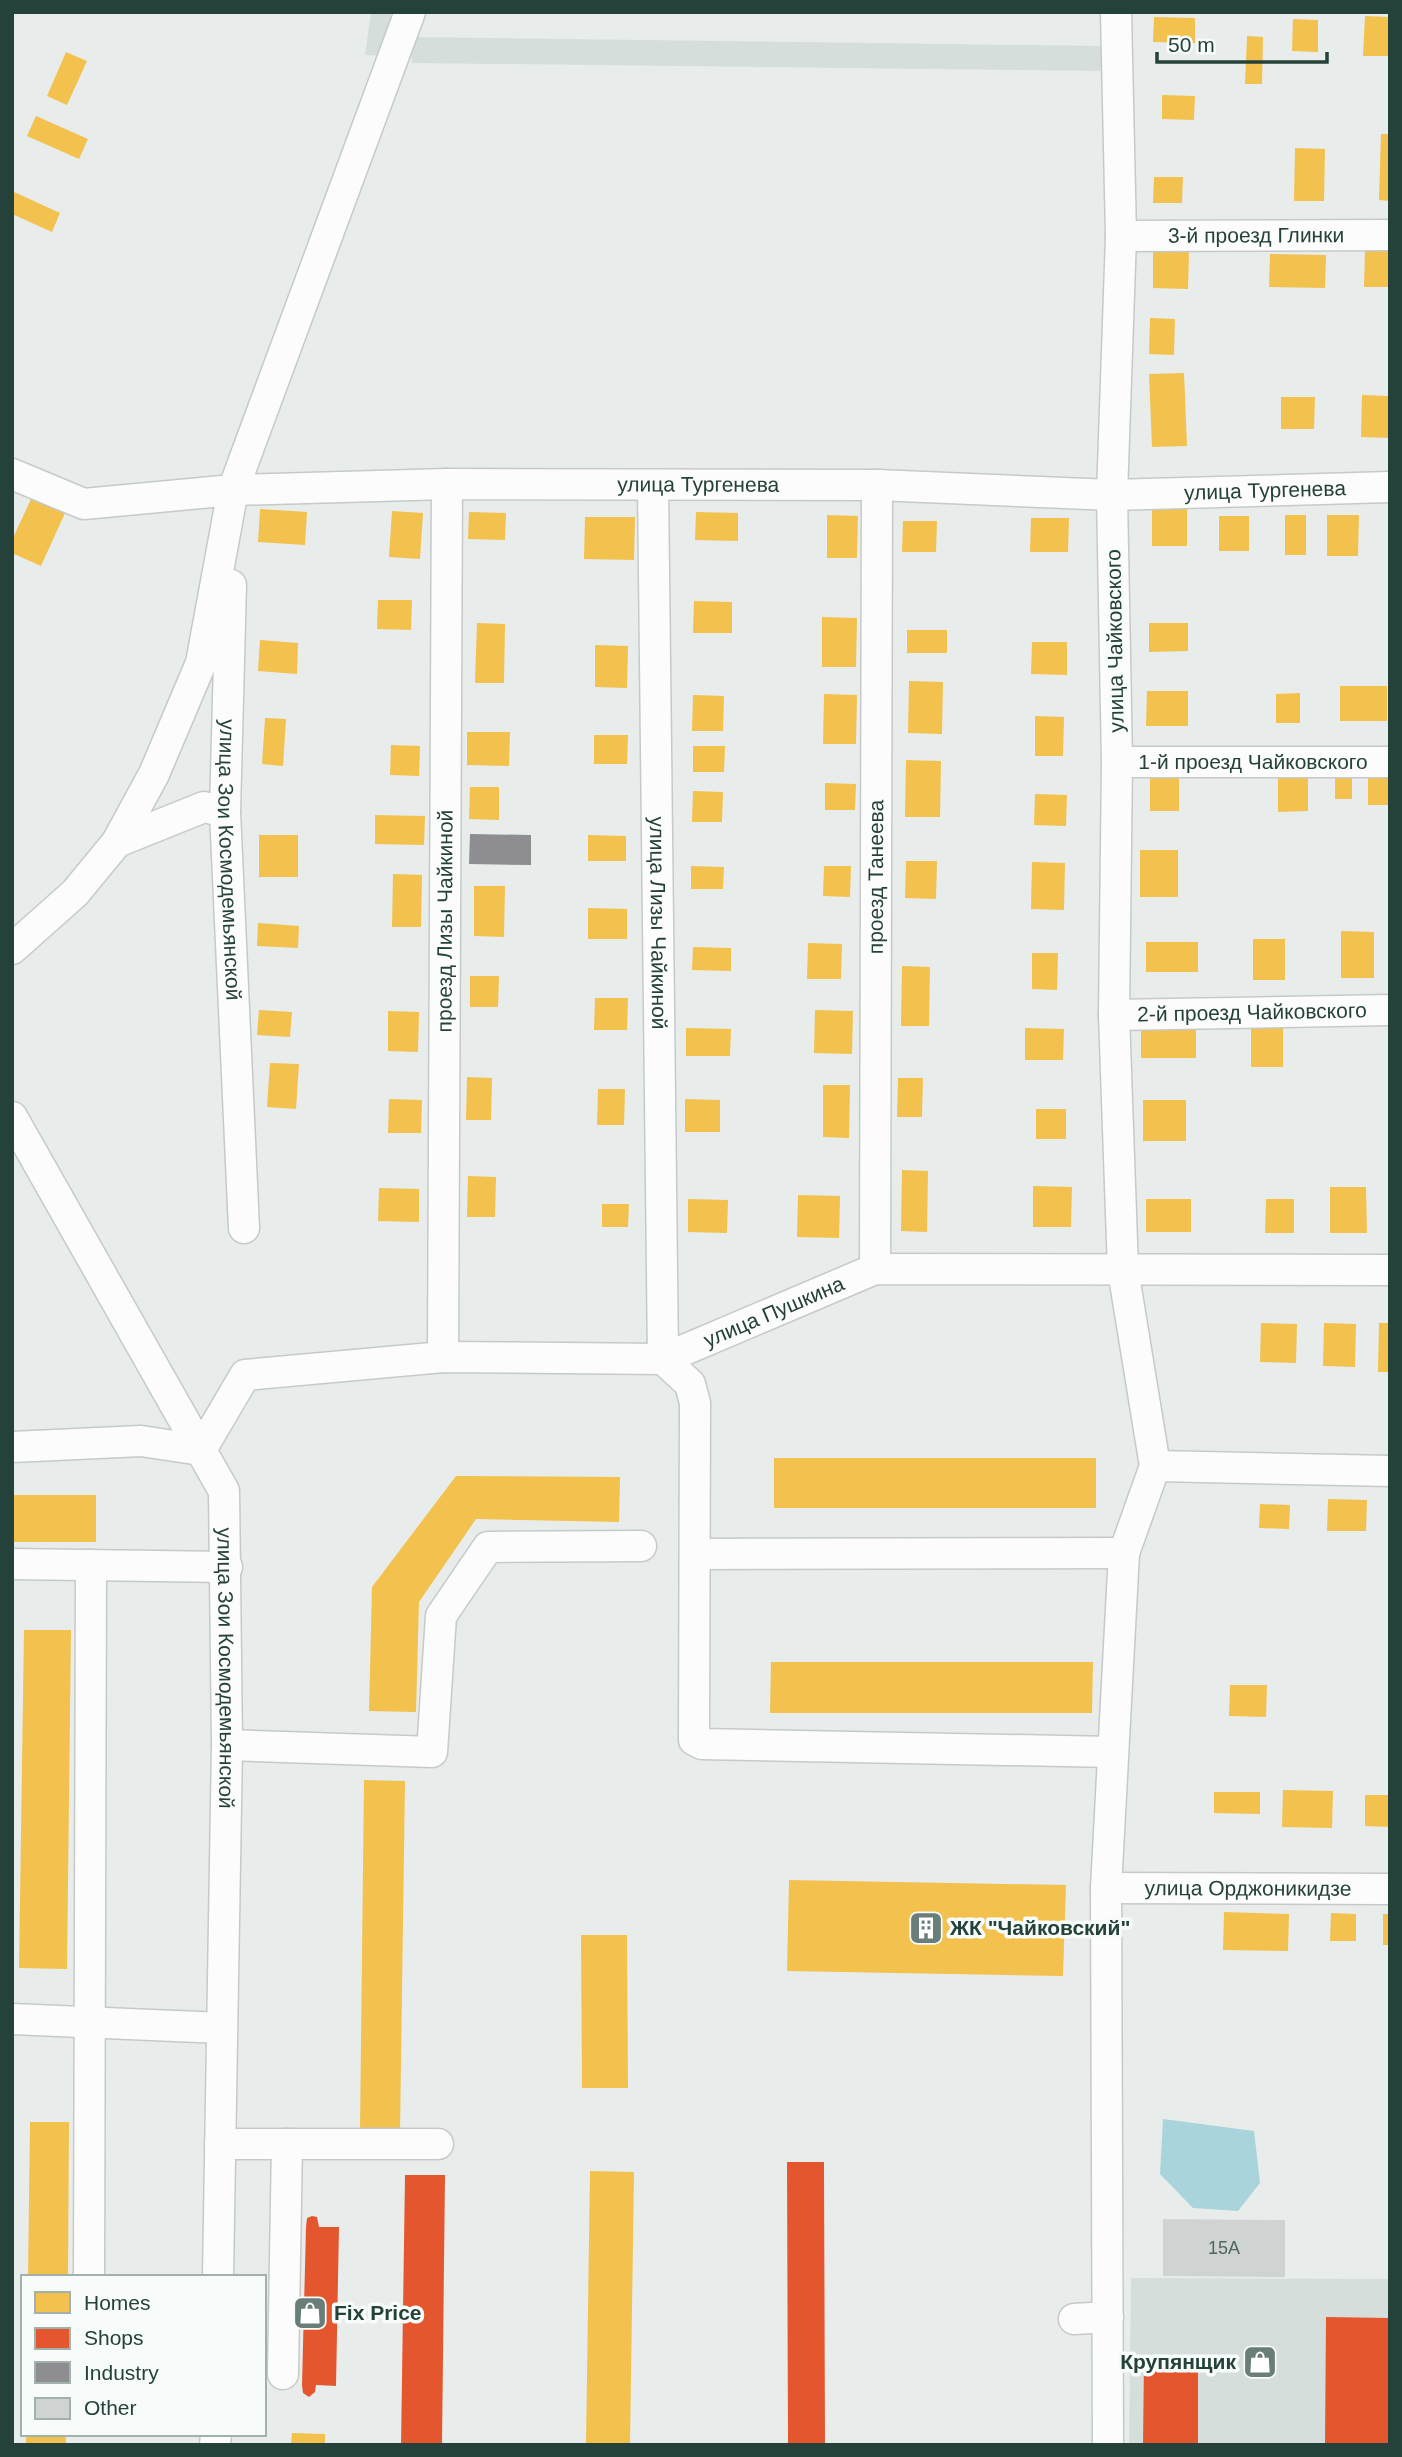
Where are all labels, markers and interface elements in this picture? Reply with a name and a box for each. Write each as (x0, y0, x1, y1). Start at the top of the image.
scale bar (1157, 21, 1327, 65)
text: 50 m (1168, 33, 1215, 56)
street label: 3-й проезд Глинки (1168, 223, 1344, 247)
street label: улица Тургенева (617, 472, 780, 496)
street label: улица Тургенева (1184, 476, 1347, 504)
street label: улица Чайковского (1101, 549, 1128, 733)
street label: улица Зои Космодемьянской (214, 719, 246, 1001)
street label: 1-й проезд Чайковского (1138, 750, 1368, 773)
street label: проезд Танеева (864, 799, 887, 954)
street label: проезд Лизы Чайкиной (432, 810, 457, 1032)
street label: улица Лизы Чайкиной (646, 816, 671, 1030)
street label: 2-й проезд Чайковского (1137, 998, 1367, 1026)
street label: улица Пушкина (700, 1271, 848, 1351)
street label: улица Зои Космодемьянской (213, 1527, 239, 1809)
street label: улица Орджоникидзе (1145, 1876, 1351, 1900)
building icon: ЖК "Чайковский" (907, 1909, 945, 1947)
place label: ЖК "Чайковский" (949, 1916, 1130, 1939)
house number: 15А (1208, 2238, 1240, 2258)
legend (21, 2275, 266, 2436)
text: Homes (84, 2291, 151, 2314)
shop icon: Fix Price (291, 2294, 329, 2332)
place label: Fix Price (334, 2301, 422, 2324)
text: Shops (84, 2326, 144, 2349)
shop icon: Крупянщик (1241, 2343, 1279, 2381)
place label: Крупянщик (1120, 2350, 1236, 2373)
text: Industry (84, 2361, 159, 2384)
text: Other (84, 2396, 137, 2419)

